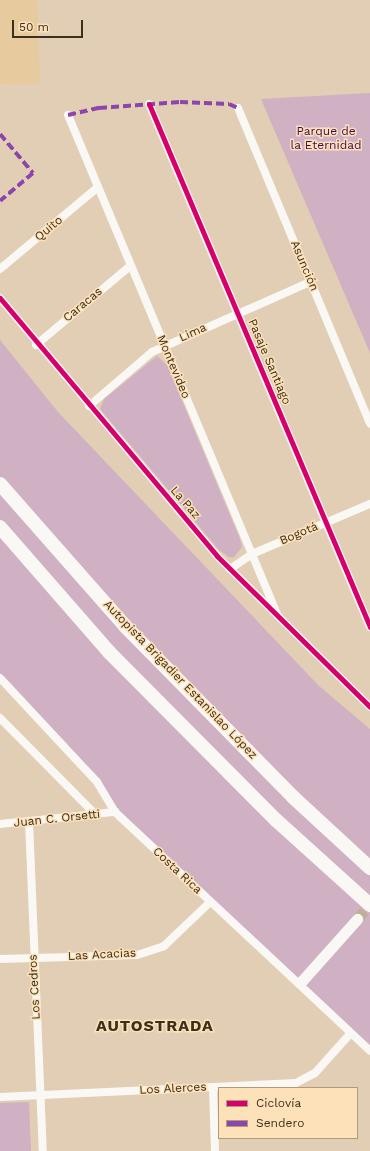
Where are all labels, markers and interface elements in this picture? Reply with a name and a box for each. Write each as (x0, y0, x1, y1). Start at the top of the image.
scale bar (14, 12, 85, 38)
text: 50 m (19, 20, 49, 34)
park label: Parque de la Eternidad (290, 125, 362, 153)
street label: Quito (32, 213, 66, 245)
street label: Asunción (287, 239, 321, 293)
street label: Caracas (61, 285, 105, 325)
street label: Pasaje Santiago (244, 317, 294, 407)
street label: Lima (177, 321, 209, 345)
street label: Montevideo (153, 333, 193, 401)
street label: La Paz (167, 484, 203, 522)
street label: Bogotá (278, 519, 320, 549)
street label: Autopista Brigadier Estanislao López (100, 597, 260, 763)
street label: Juan C. Orsetti (13, 807, 101, 831)
street label: Costa Rica (149, 844, 205, 898)
street label: Las Acacias (67, 946, 137, 964)
street label: Los Cedros (26, 954, 44, 1020)
district label: AUTOSTRADA (96, 1016, 214, 1036)
street label: Los Alerces (139, 1080, 207, 1098)
legend (218, 1087, 358, 1139)
text: Ciclovía (256, 1096, 301, 1110)
text: Sendero (256, 1116, 304, 1130)

